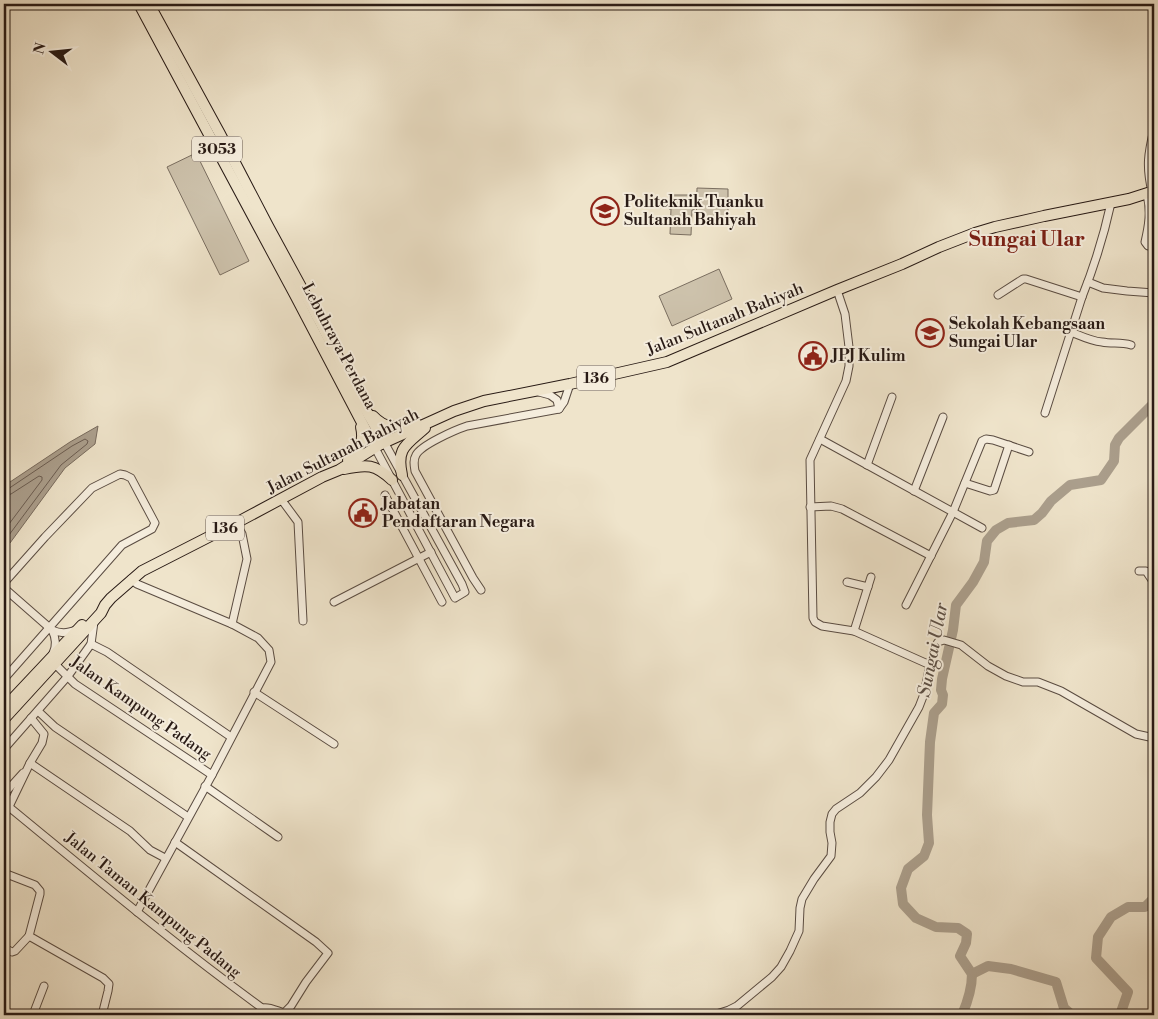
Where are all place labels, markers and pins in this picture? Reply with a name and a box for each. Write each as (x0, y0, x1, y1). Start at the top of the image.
place label: Politeknik Tuanku Sultanah Bahiyah (624, 192, 764, 230)
school or university icon: Politeknik Tuanku Sultanah Bahiyah (590, 196, 620, 226)
place label: Sekolah Kebangsaan Sungai Ular (949, 314, 1105, 352)
school or university icon: Sekolah Kebangsaan Sungai Ular (915, 318, 945, 348)
public building icon: JPJ Kulim (798, 341, 828, 371)
place label: JPJ Kulim (830, 346, 906, 366)
place label: Jabatan Pendaftaran Negara (380, 494, 535, 532)
public building icon: Jabatan Pendaftaran Negara (348, 498, 378, 528)

